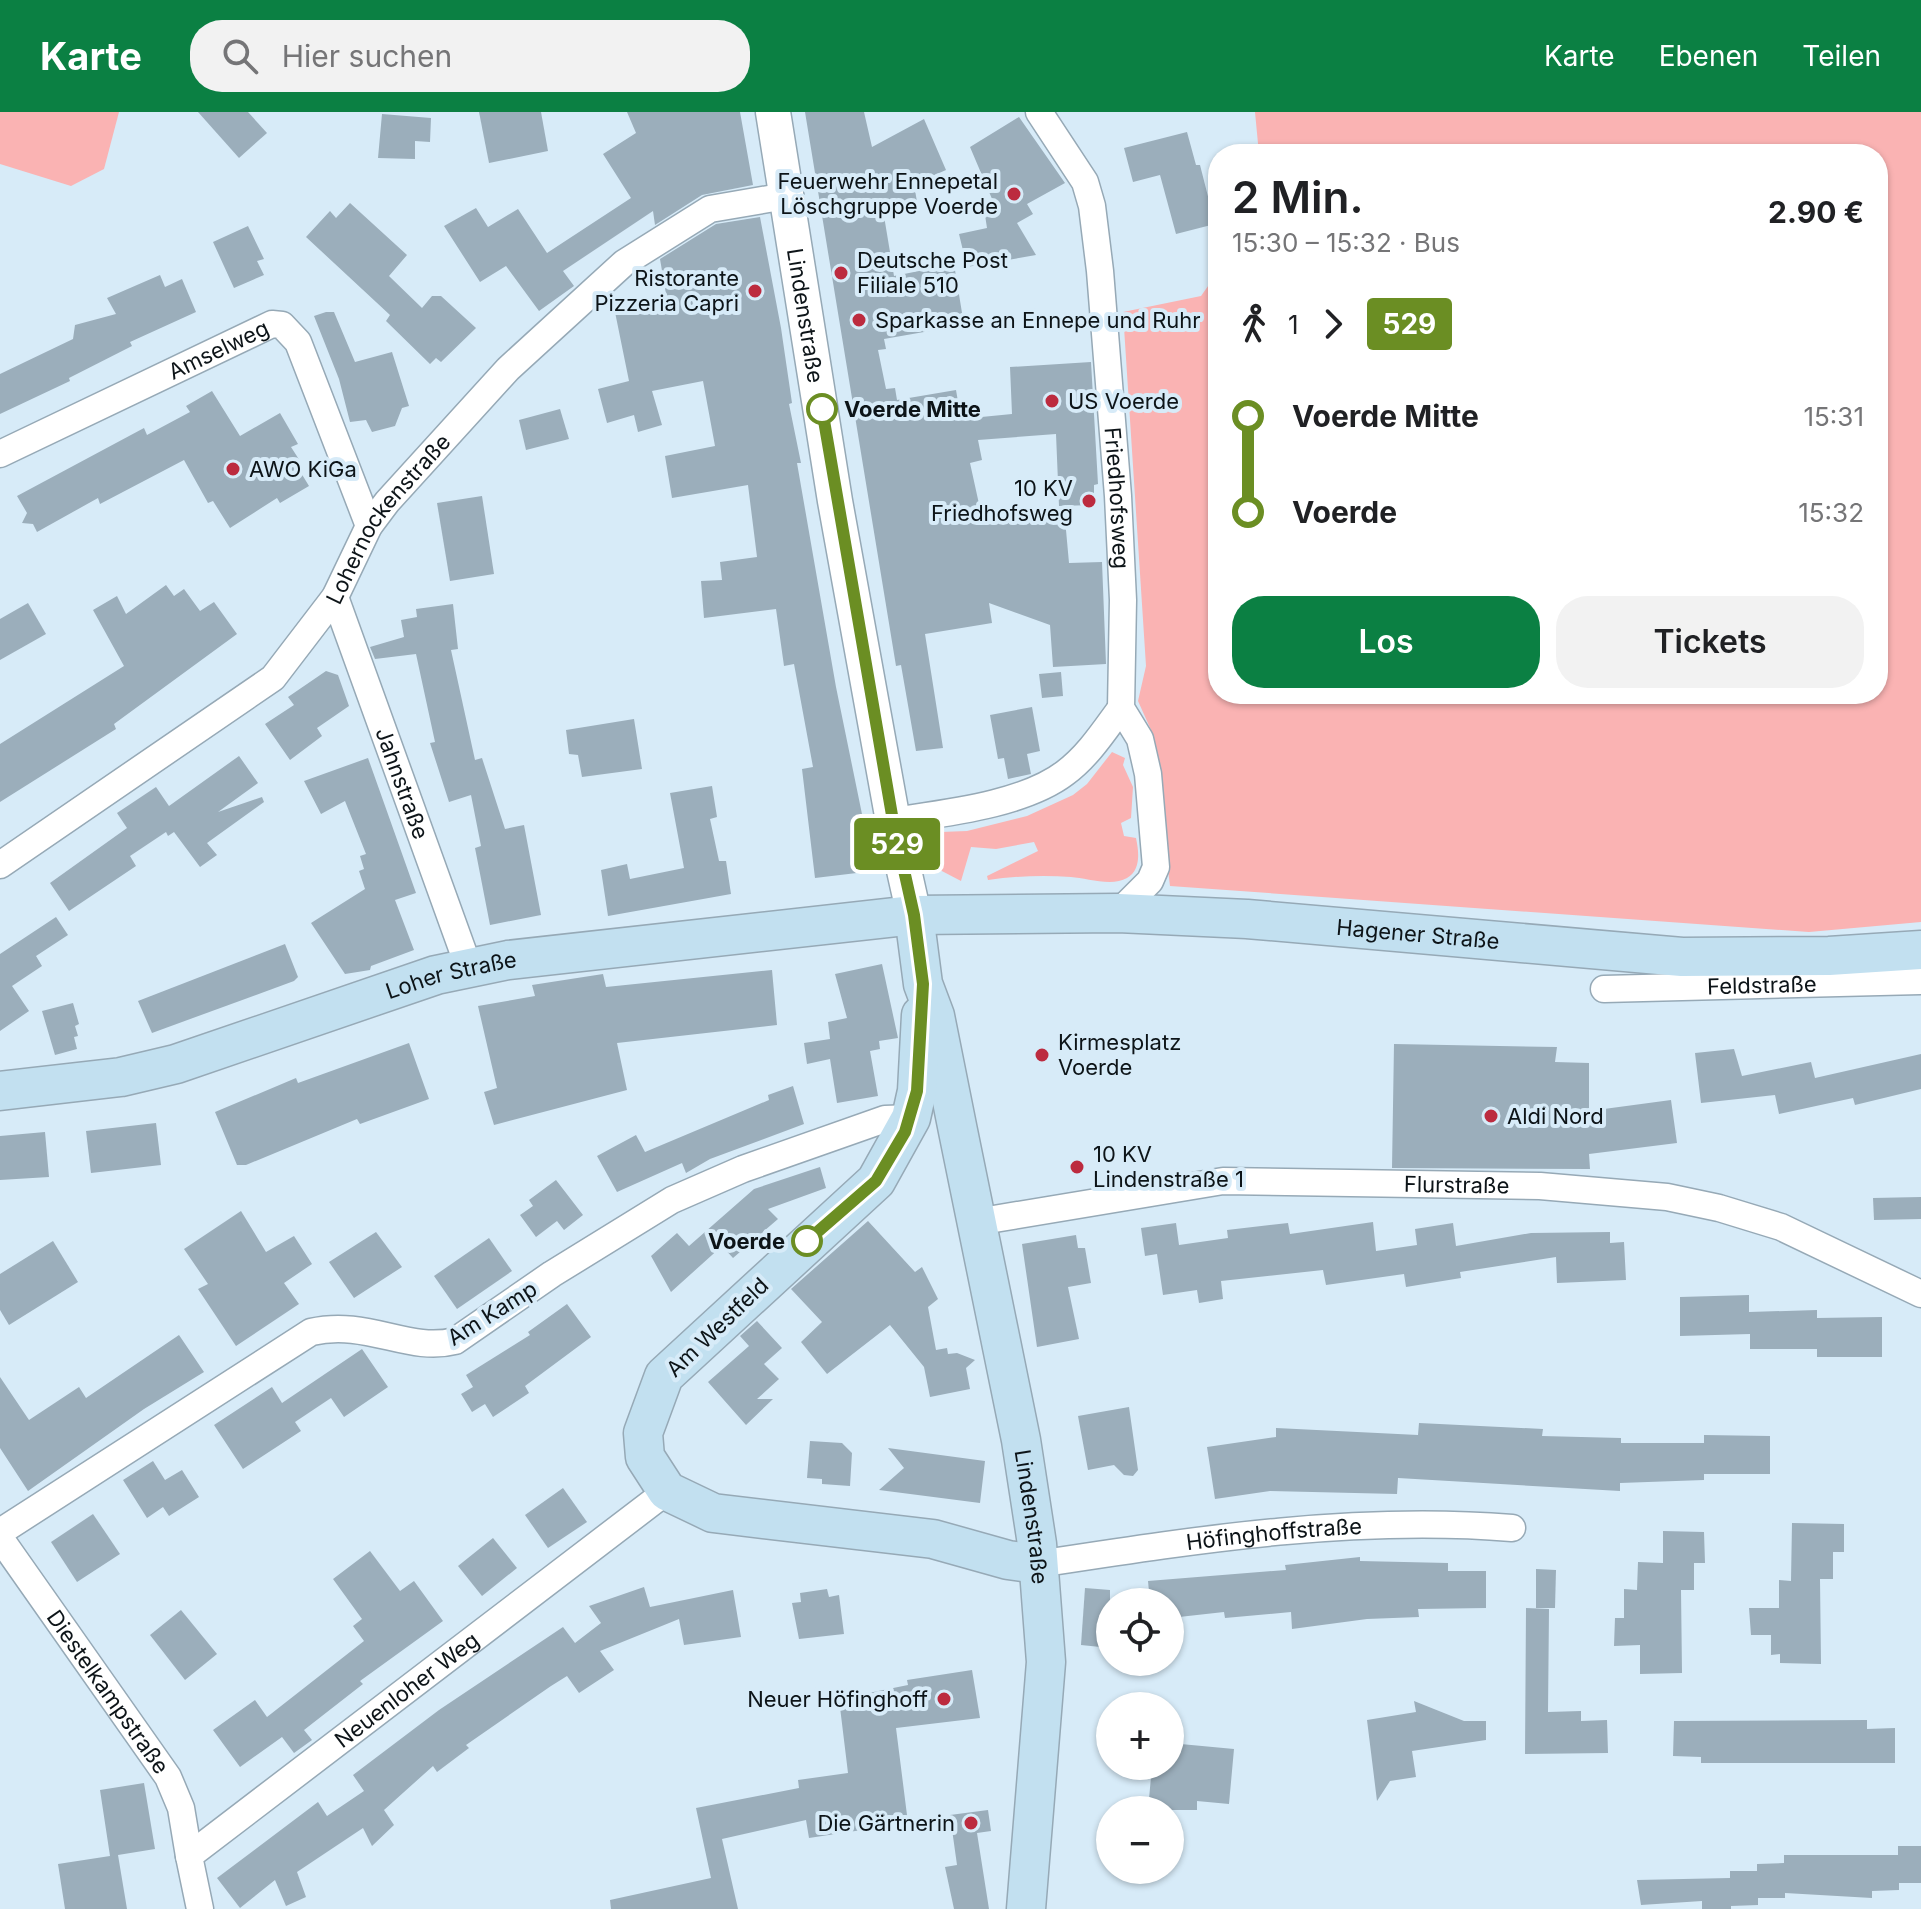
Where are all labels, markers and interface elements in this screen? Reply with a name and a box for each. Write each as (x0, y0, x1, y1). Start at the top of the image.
search box (190, 20, 750, 92)
text: Karte (40, 33, 142, 79)
icon: search (218, 34, 262, 78)
text: Hier suchen (282, 38, 452, 74)
text: Karte (1544, 39, 1615, 73)
text: Ebenen (1659, 39, 1758, 73)
text: Teilen (1802, 39, 1881, 73)
place label: Feuerwehr Ennepetal Löschgruppe Voerde (778, 168, 998, 219)
text: 2 Min. (1232, 170, 1364, 224)
marker: Feuerwehr Ennepetal Löschgruppe Voerde (1005, 185, 1023, 203)
text: 2.90 € (1768, 194, 1864, 230)
text: 15:30 – 15:32 · Bus (1232, 227, 1460, 258)
street label: Lindenstraße (782, 246, 829, 385)
place label: Deutsche Post Filiale 510 (857, 247, 1008, 298)
marker: Deutsche Post Filiale 510 (832, 264, 850, 282)
place label: Ristorante Pizzeria Capri (594, 265, 739, 316)
marker: Ristorante Pizzeria Capri (746, 282, 764, 300)
icon: walk (1232, 302, 1276, 346)
icon: forward (1311, 302, 1355, 346)
place label: Sparkasse an Ennepe und Ruhr (875, 307, 1201, 333)
text: 529 (1383, 307, 1436, 341)
text: 1 (1288, 309, 1299, 340)
marker: Sparkasse an Ennepe und Ruhr (850, 311, 868, 329)
street label: Amselweg (164, 315, 273, 385)
place label: US Voerde (1068, 388, 1179, 414)
marker: US Voerde (1043, 392, 1061, 410)
marker: Voerde Mitte (807, 394, 837, 424)
place label: Voerde Mitte (844, 396, 981, 422)
text: Voerde Mitte (1292, 398, 1479, 434)
text: 15:31 (1803, 401, 1864, 432)
street label: Friedhofsweg (1100, 426, 1134, 570)
street label: Lohernockenstraße (321, 429, 455, 608)
place label: AWO KiGa (249, 456, 357, 482)
marker: AWO KiGa (224, 460, 242, 478)
place label: 10 KV Friedhofsweg (931, 475, 1073, 526)
marker: 10 KV Friedhofsweg (1080, 492, 1098, 510)
text: Voerde (1292, 494, 1397, 530)
text: 15:32 (1798, 497, 1864, 528)
button: Los (1232, 596, 1540, 688)
button: Tickets (1556, 596, 1864, 688)
street label: Jahnstraße (370, 724, 434, 843)
line badge: 529 (851, 818, 943, 870)
text: 529 (870, 827, 924, 861)
street label: Hagener Straße (1335, 914, 1501, 954)
street label: Loher Straße (382, 946, 518, 1004)
street label: Feldstraße (1707, 971, 1817, 999)
place label: Kirmesplatz Voerde (1058, 1029, 1181, 1080)
marker: Kirmesplatz Voerde (1033, 1046, 1051, 1064)
place label: Aldi Nord (1507, 1103, 1604, 1129)
marker: Aldi Nord (1482, 1107, 1500, 1125)
place label: 10 KV Lindenstraße 1 (1093, 1141, 1244, 1192)
marker: 10 KV Lindenstraße 1 (1068, 1158, 1086, 1176)
street label: Flurstraße (1404, 1171, 1510, 1199)
marker: Voerde (792, 1226, 822, 1256)
place label: Voerde (708, 1228, 785, 1254)
street label: Am Westfeld (661, 1272, 773, 1382)
street label: Am Kamp (442, 1275, 542, 1351)
street label: Lindenstraße (1010, 1448, 1053, 1585)
street label: Höfinghoffstraße (1184, 1513, 1363, 1555)
map controls (1096, 1588, 1184, 1884)
button: locate (1096, 1588, 1184, 1676)
street label: Diestelkampstraße (42, 1605, 174, 1779)
street label: Neuenloher Weg (330, 1627, 484, 1753)
place label: Neuer Höfinghoff (747, 1686, 928, 1712)
marker: Neuer Höfinghoff (935, 1690, 953, 1708)
button: + (1096, 1692, 1184, 1780)
button: − (1096, 1796, 1184, 1884)
place label: Die Gärtnerin (817, 1810, 955, 1836)
marker: Die Gärtnerin (962, 1814, 980, 1832)

